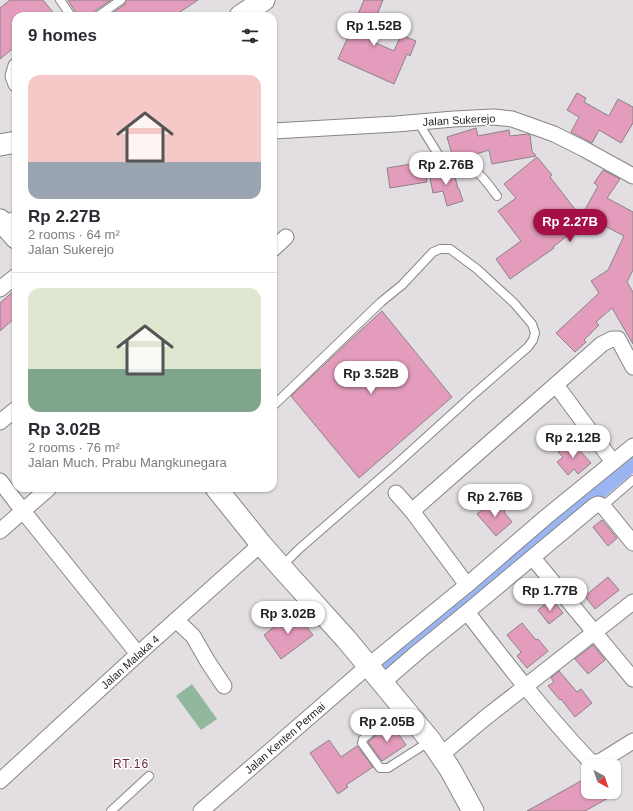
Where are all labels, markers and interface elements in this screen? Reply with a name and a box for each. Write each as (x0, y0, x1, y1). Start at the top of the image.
pin: Rp 1.52B (333, 13, 415, 47)
text: Rp 1.52B (346, 18, 402, 33)
icon: filters (239, 25, 261, 47)
text: 9 homes (28, 26, 97, 45)
icon: home (109, 101, 181, 173)
street label: Jalan Sukerejo (422, 112, 496, 128)
pin: Rp 2.76B (405, 152, 487, 186)
text: Rp 2.76B (418, 157, 474, 172)
text: Rp 2.27B (28, 207, 101, 226)
pin: Rp 2.27B (529, 209, 611, 243)
text: Rp 2.27B (542, 214, 598, 229)
text: 2 rooms · 64 m² (28, 227, 120, 242)
text: Jalan Sukerejo (28, 242, 114, 257)
icon: home (109, 314, 181, 386)
pin: Rp 3.52B (330, 361, 412, 395)
text: Rp 3.52B (343, 366, 399, 381)
text: Rp 3.02B (28, 420, 101, 439)
pin: Rp 2.12B (532, 425, 614, 459)
text: Rp 2.12B (545, 430, 601, 445)
text: 2 rooms · 76 m² (28, 440, 120, 455)
text: Jalan Much. Prabu Mangkunegara (28, 455, 227, 470)
pin: Rp 2.76B (454, 484, 536, 518)
text: Rp 2.76B (467, 489, 523, 504)
pin: Rp 1.77B (509, 578, 591, 612)
text: Rp 1.77B (522, 583, 578, 598)
pin: Rp 3.02B (247, 601, 329, 635)
text: Rp 3.02B (260, 606, 316, 621)
street label: Jalan Malaka 4 (98, 633, 162, 691)
street label: Jalan Kenten Permai (243, 700, 327, 776)
pin: Rp 2.05B (346, 709, 428, 743)
text: Rp 2.05B (359, 714, 415, 729)
district label: RT.16 (113, 757, 149, 771)
north arrow (581, 759, 621, 799)
map controls (581, 759, 621, 799)

